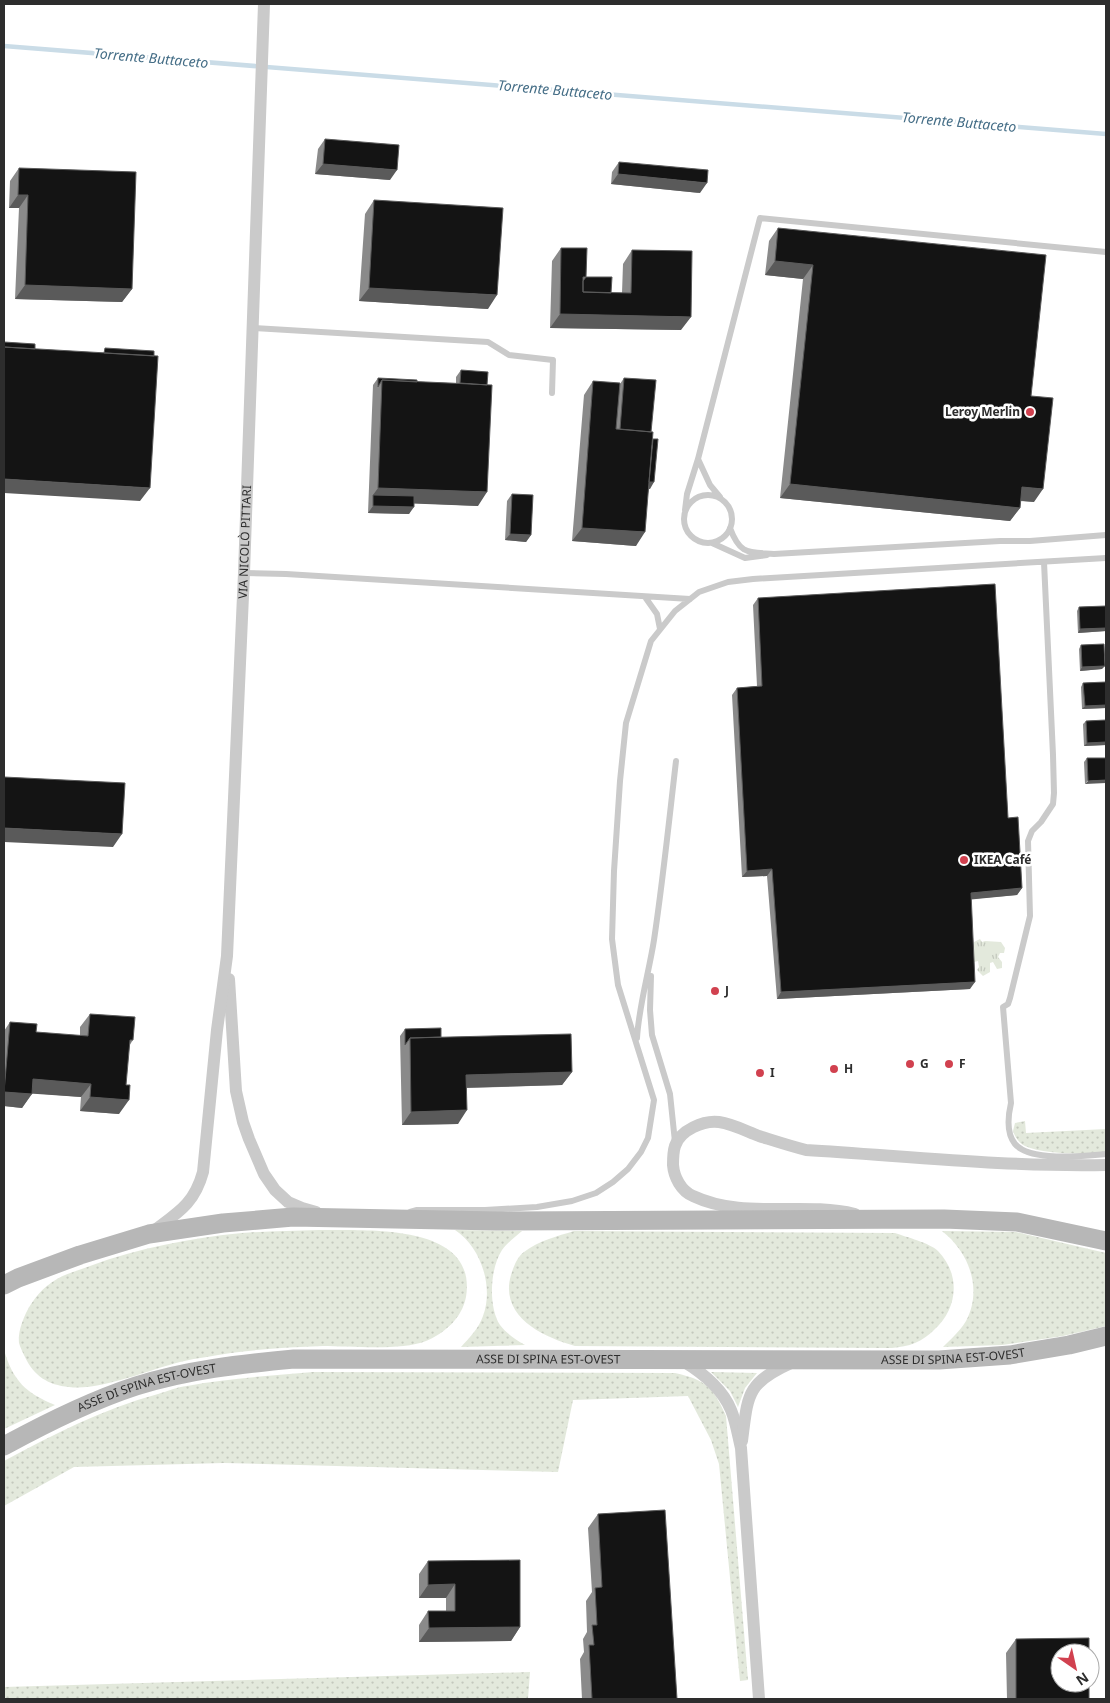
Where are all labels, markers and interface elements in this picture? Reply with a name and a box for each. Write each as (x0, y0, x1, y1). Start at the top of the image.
water label: Torrente Buttaceto (93, 43, 209, 72)
water label: Torrente Buttaceto (497, 75, 613, 104)
water label: Torrente Buttaceto (901, 107, 1017, 136)
place label: Leroy Merlin (945, 403, 1020, 420)
marker: Leroy Merlin (1024, 406, 1036, 418)
street label: VIA NICOLÒ PITTARI (234, 485, 255, 599)
place label: IKEA Café (974, 851, 1031, 868)
marker: IKEA Café (958, 854, 970, 866)
place label: J (724, 982, 729, 999)
marker: J (709, 985, 721, 997)
place label: G (920, 1055, 929, 1072)
place label: F (959, 1055, 966, 1072)
marker: G (904, 1058, 916, 1070)
marker: F (943, 1058, 955, 1070)
place label: H (844, 1060, 853, 1077)
marker: H (828, 1063, 840, 1075)
place label: I (770, 1064, 775, 1081)
marker: I (754, 1067, 766, 1079)
street label: ASSE DI SPINA EST-OVEST (881, 1344, 1027, 1368)
street label: ASSE DI SPINA EST-OVEST (476, 1350, 621, 1368)
street label: ASSE DI SPINA EST-OVEST (74, 1359, 217, 1416)
north arrow (1050, 1643, 1100, 1693)
text: N (1073, 1668, 1093, 1690)

